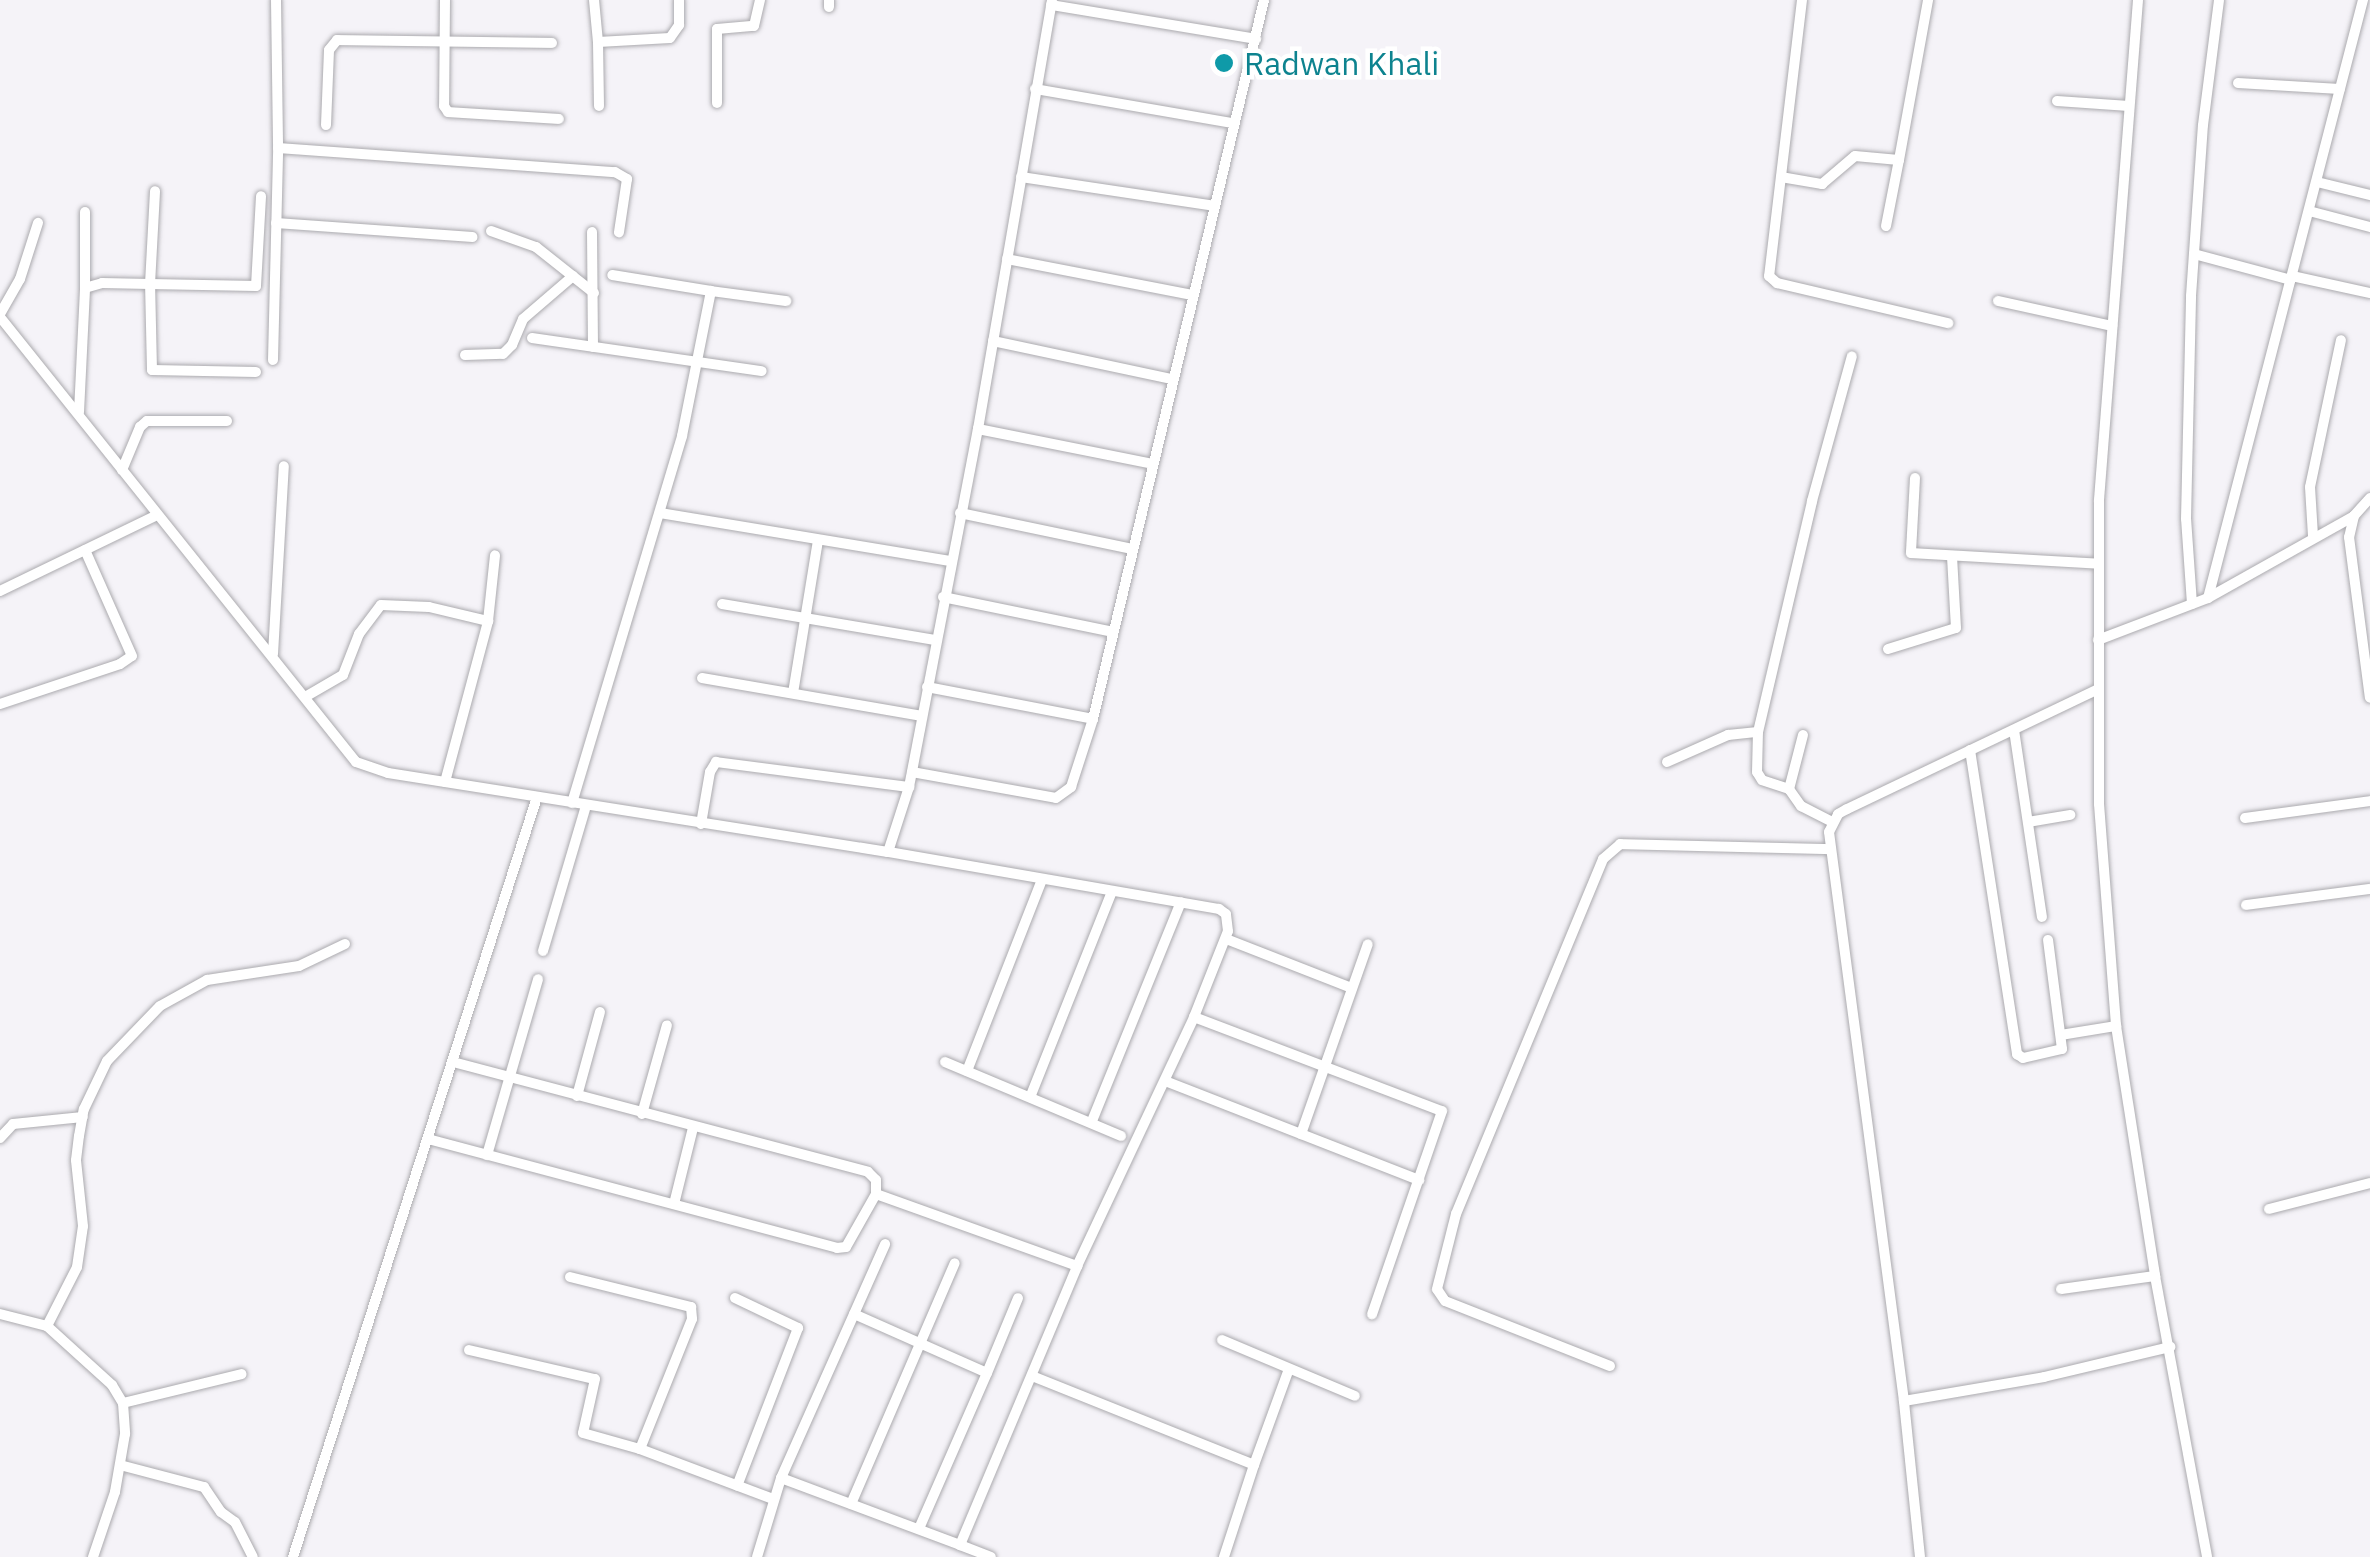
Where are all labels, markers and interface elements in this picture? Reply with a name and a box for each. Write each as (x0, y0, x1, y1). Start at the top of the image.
place label: Radwan Khali (1244, 44, 1439, 82)
marker: Radwan Khali (1213, 52, 1235, 74)

